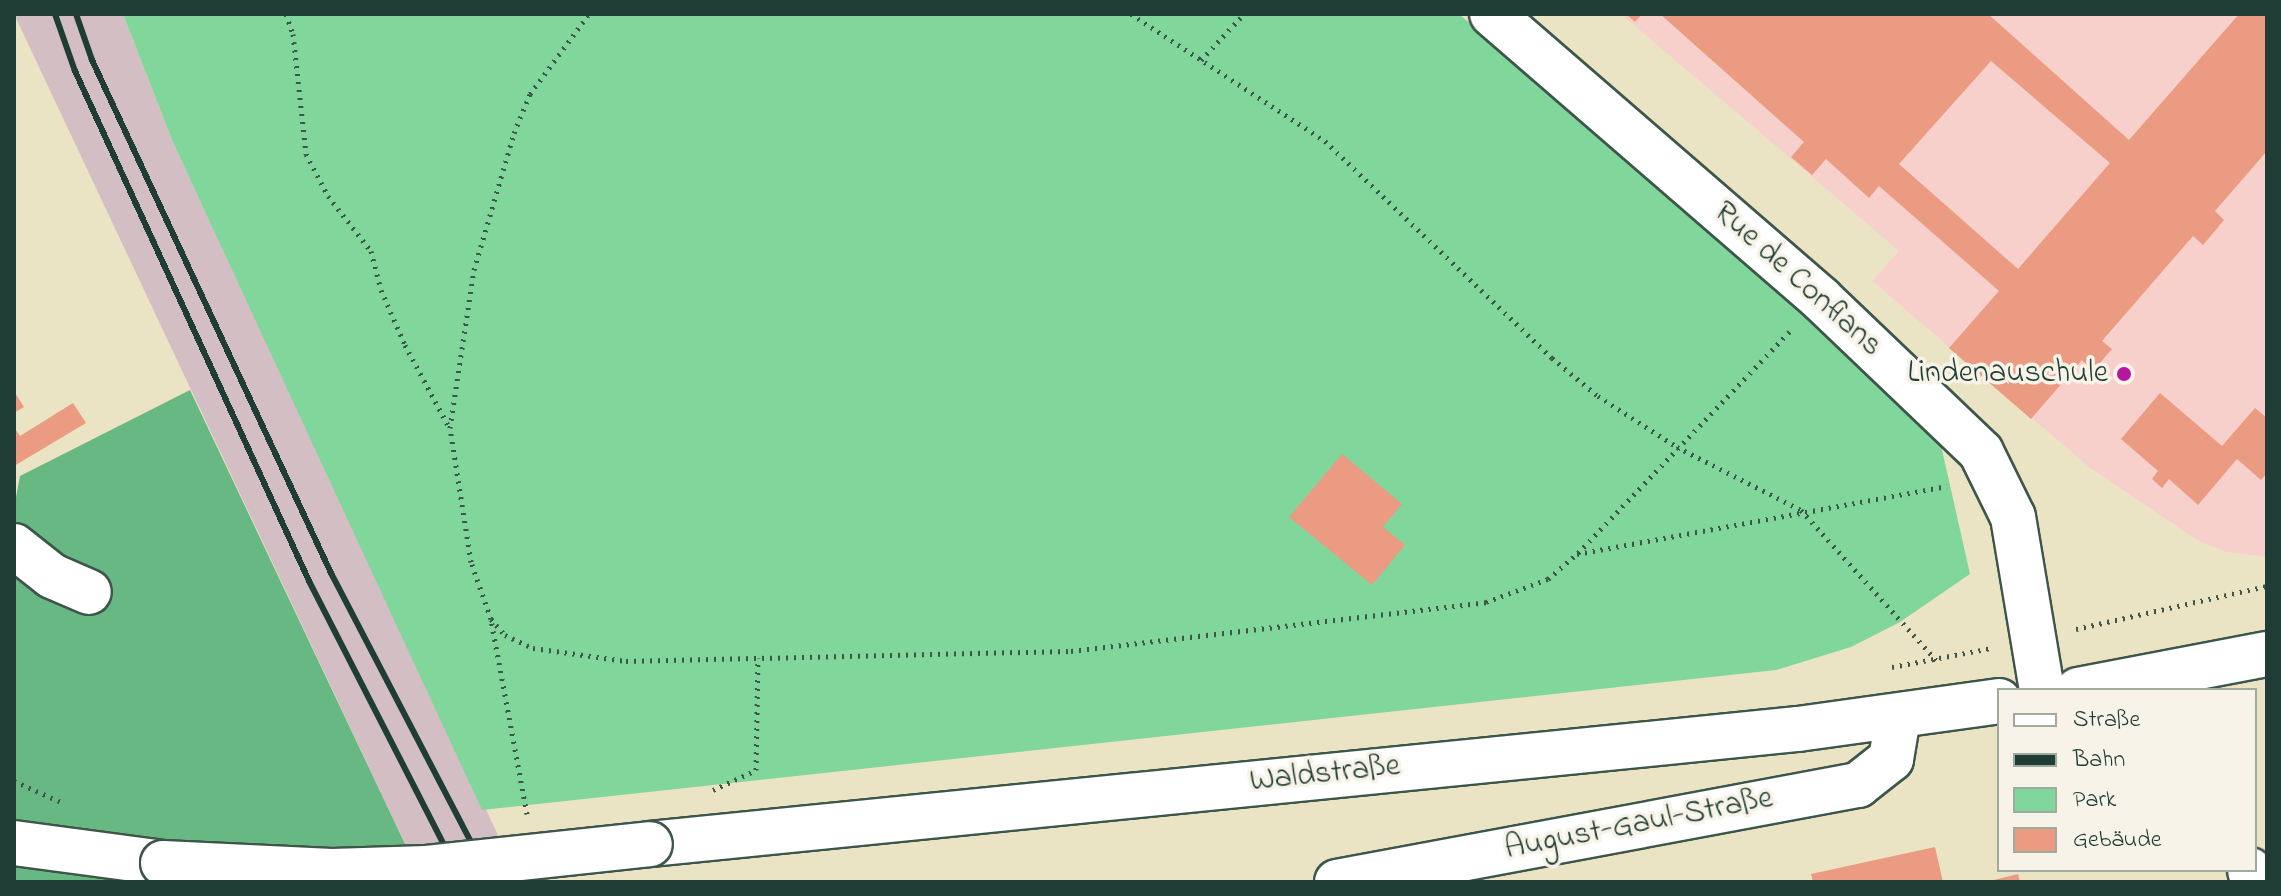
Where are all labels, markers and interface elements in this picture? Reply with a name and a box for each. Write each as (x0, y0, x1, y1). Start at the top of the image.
street label: Rue de Conflans (1705, 194, 1889, 366)
place label: Lindenauschule (1907, 355, 2108, 393)
marker: Lindenauschule (2115, 365, 2133, 383)
legend (1997, 688, 2257, 872)
text: Straße (2073, 703, 2140, 738)
text: Bahn (2073, 743, 2125, 778)
street label: Waldstraße (1248, 748, 1402, 802)
street label: August-Gaul-Straße (1502, 780, 1776, 870)
text: Park (2073, 783, 2116, 818)
text: Gebäude (2073, 823, 2162, 858)

